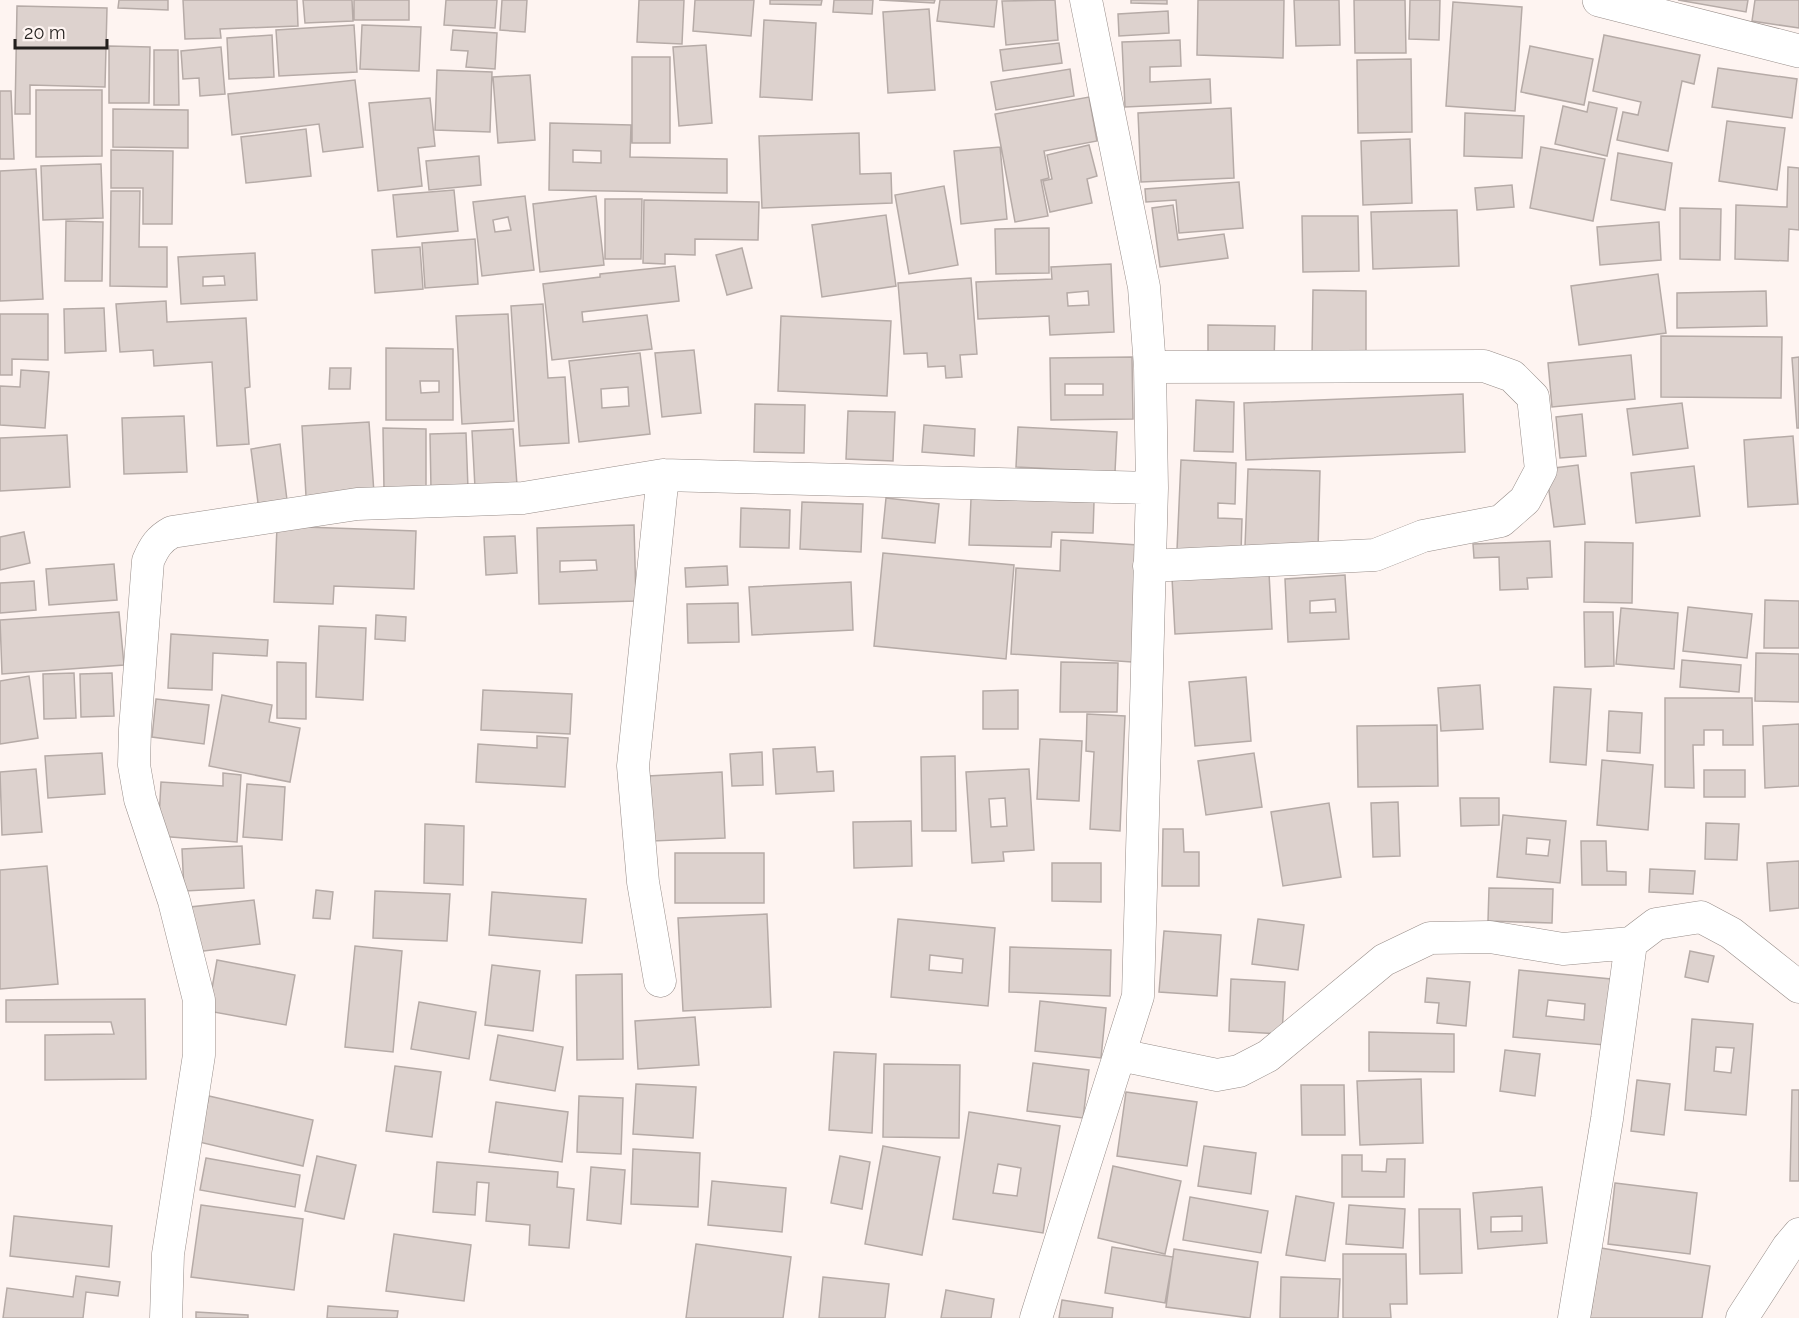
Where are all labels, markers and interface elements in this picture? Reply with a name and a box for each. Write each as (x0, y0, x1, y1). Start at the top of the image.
scale bar (15, 12, 106, 50)
text: 20 m (24, 22, 66, 43)

